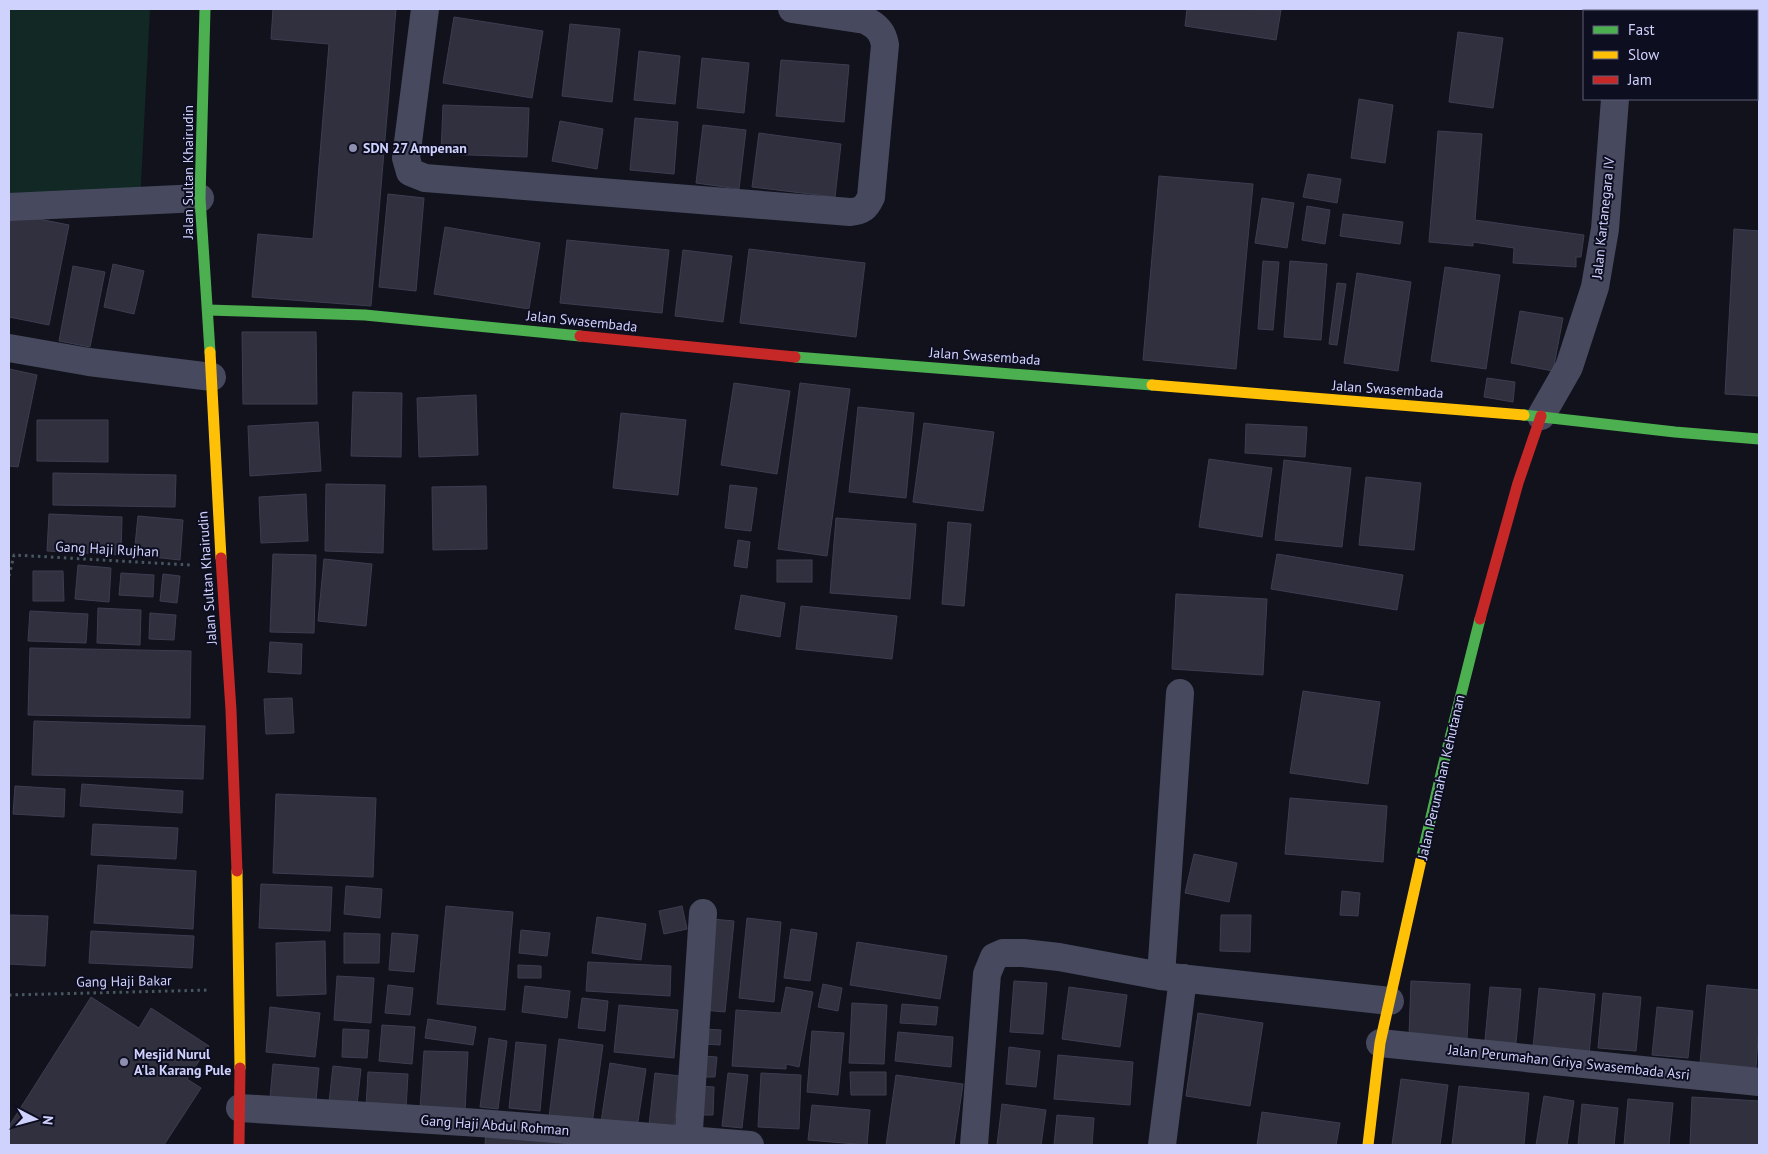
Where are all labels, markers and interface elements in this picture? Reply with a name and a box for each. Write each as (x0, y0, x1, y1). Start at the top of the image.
legend (1583, 10, 1758, 100)
text: Fast (1628, 20, 1655, 39)
text: Slow (1628, 45, 1659, 64)
text: Jam (1627, 70, 1652, 89)
street label: Jalan Sultan Khairudin (179, 105, 197, 240)
place label: SDN 27 Ampenan (363, 139, 467, 157)
marker: SDN 27 Ampenan (347, 142, 359, 154)
street label: Jalan Kartanegara IV (1588, 156, 1618, 281)
street label: Jalan Swasembada (525, 306, 638, 336)
street label: Jalan Swasembada (928, 343, 1041, 369)
street label: Jalan Swasembada (1331, 376, 1444, 402)
street label: Jalan Sultan Khairudin (193, 511, 221, 646)
street label: Gang Haji Rujhan (55, 537, 159, 561)
street label: Jalan Perumahan Kehutanan (1413, 693, 1469, 862)
street label: Gang Haji Bakar (76, 971, 172, 991)
street label: Jalan Perumahan Griya Swasembada Asri (1446, 1040, 1691, 1084)
place label: Mesjid Nurul A'la Karang Pule (134, 1045, 231, 1079)
marker: Mesjid Nurul A'la Karang Pule (118, 1056, 130, 1068)
north arrow (10, 1094, 60, 1144)
street label: Gang Haji Abdul Rohman (420, 1111, 570, 1139)
text: N (38, 1115, 57, 1126)

